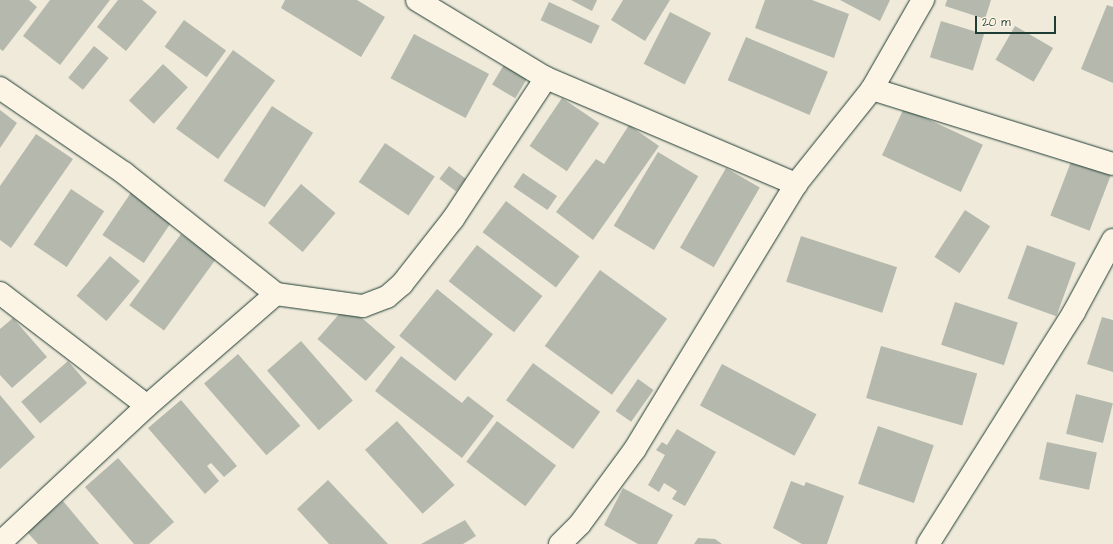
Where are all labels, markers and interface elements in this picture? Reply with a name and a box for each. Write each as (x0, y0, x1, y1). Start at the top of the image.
scale bar (977, 8, 1058, 34)
text: 20 m (982, 14, 1011, 31)

